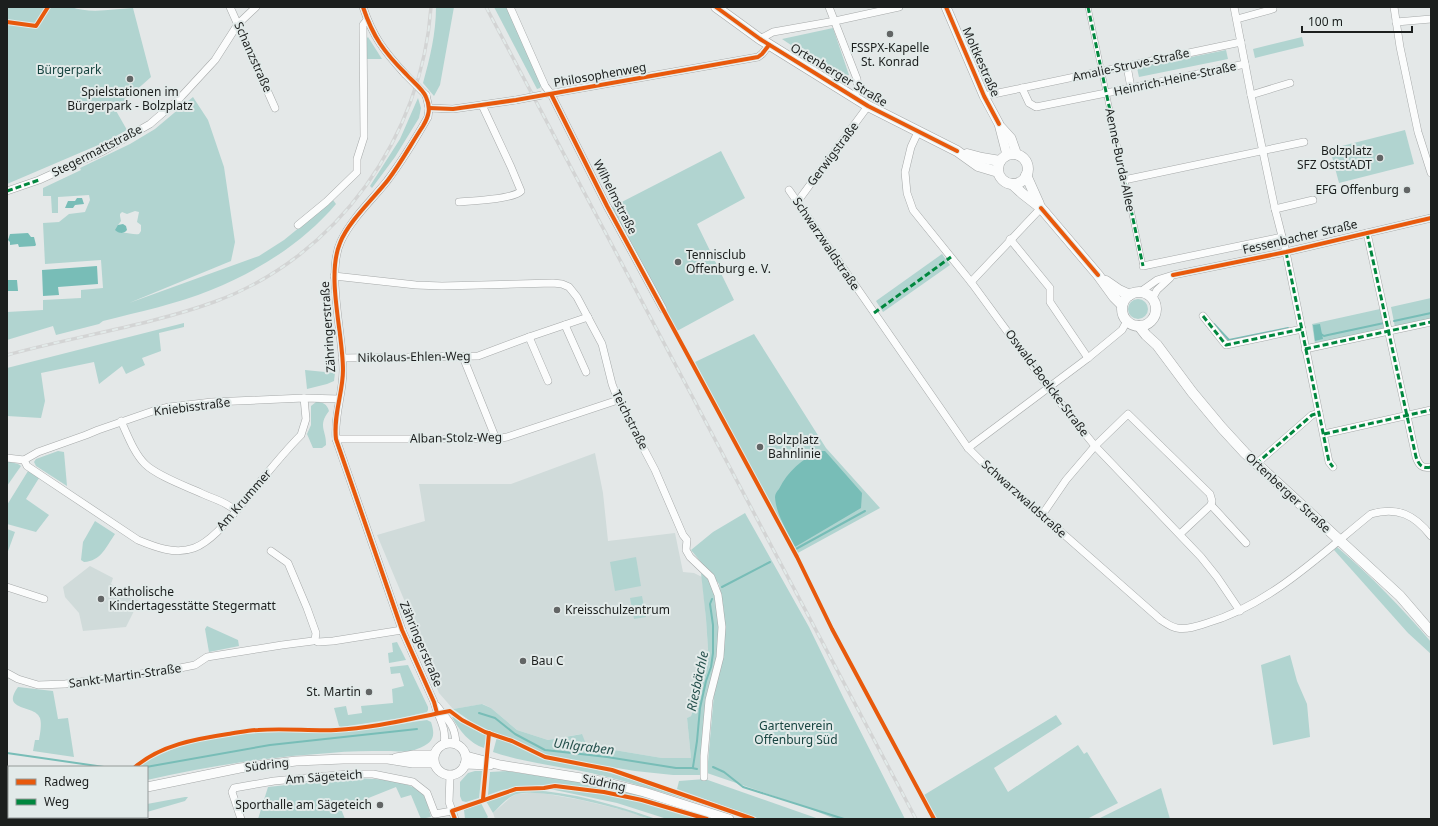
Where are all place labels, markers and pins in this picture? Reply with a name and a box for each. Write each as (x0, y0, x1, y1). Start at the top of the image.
marker: FSSPX-Kapelle St. Konrad (885, 29, 895, 39)
place label: FSSPX-Kapelle St. Konrad (851, 39, 930, 70)
marker: Spielstationen im Bürgerpark - Bolzplatz (125, 74, 135, 84)
place label: Spielstationen im Bürgerpark - Bolzplatz (67, 83, 193, 114)
place label: Bolzplatz SFZ OststADT (1297, 142, 1372, 173)
marker: Bolzplatz SFZ OststADT (1375, 153, 1385, 163)
place label: EFG Offenburg (1315, 181, 1399, 198)
marker: EFG Offenburg (1402, 185, 1412, 195)
place label: Tennisclub Offenburg e. V. (686, 246, 771, 277)
marker: Tennisclub Offenburg e. V. (673, 257, 683, 267)
place label: Bolzplatz Bahnlinie (768, 431, 821, 462)
marker: Bolzplatz Bahnlinie (755, 442, 765, 452)
place label: Katholische Kindertagesstätte Stegermatt (109, 583, 276, 614)
marker: Katholische Kindertagesstätte Stegermatt (96, 594, 106, 604)
place label: Kreisschulzentrum (565, 601, 670, 618)
marker: Kreisschulzentrum (552, 605, 562, 615)
place label: Bau C (531, 652, 564, 669)
marker: Bau C (518, 656, 528, 666)
place label: St. Martin (306, 683, 361, 700)
marker: St. Martin (364, 687, 374, 697)
place label: Sporthalle am Sägeteich (235, 796, 372, 813)
marker: Sporthalle am Sägeteich (375, 800, 385, 810)

